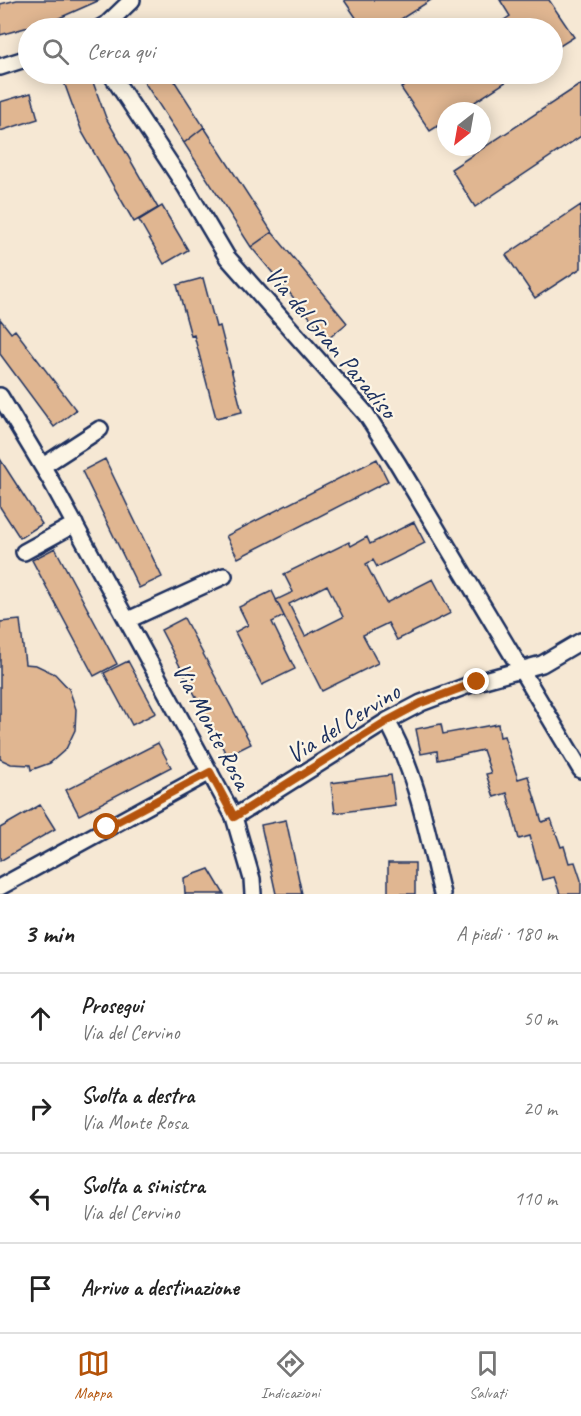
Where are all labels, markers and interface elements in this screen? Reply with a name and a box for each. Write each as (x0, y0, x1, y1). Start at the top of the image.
search box (18, 18, 563, 84)
icon: search (39, 35, 72, 68)
text: Cerca qui (87, 37, 155, 65)
north arrow (437, 102, 491, 156)
street label: Via del Gran Paradiso (258, 259, 406, 427)
street label: Via Monte Rosa (165, 657, 260, 797)
route end (463, 668, 489, 694)
street label: Via del Cervino (280, 674, 408, 771)
route start (93, 813, 119, 839)
text: 3 min (24, 917, 74, 950)
text: A piedi · 180 m (456, 921, 557, 946)
text: Prosegui (81, 992, 143, 1020)
icon: ahead (24, 1002, 57, 1035)
text: 50 m (523, 1006, 557, 1031)
text: Via del Cervino (81, 1020, 180, 1045)
text: Svolta a destra (81, 1082, 194, 1110)
icon: right (24, 1092, 57, 1125)
text: 20 m (523, 1096, 557, 1121)
text: Via Monte Rosa (81, 1110, 188, 1135)
text: Svolta a sinistra (81, 1172, 205, 1200)
icon: left (24, 1182, 57, 1215)
text: 110 m (514, 1186, 557, 1211)
text: Via del Cervino (81, 1200, 180, 1225)
icon: arrive (24, 1272, 57, 1305)
text: Arrivo a destinazione (81, 1274, 239, 1302)
tab: Mappa (75, 1347, 112, 1403)
tab: Indicazioni (261, 1347, 320, 1403)
tab: Salvati (469, 1347, 506, 1403)

